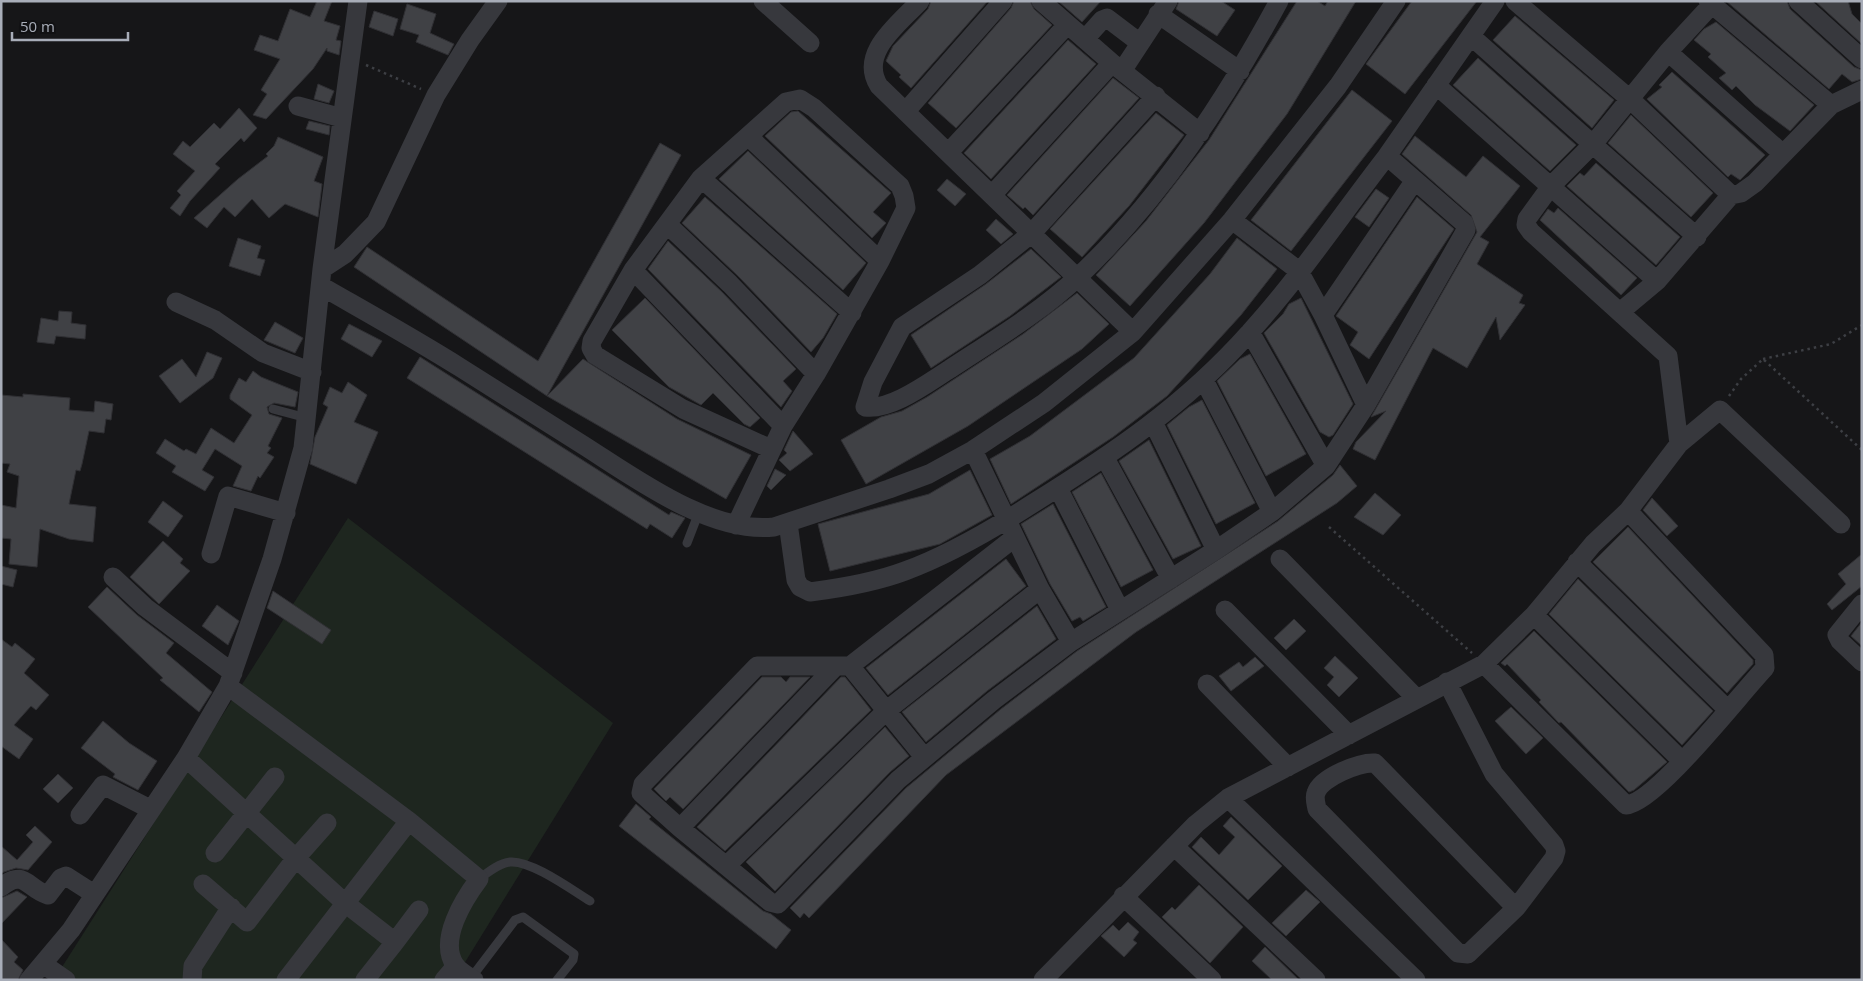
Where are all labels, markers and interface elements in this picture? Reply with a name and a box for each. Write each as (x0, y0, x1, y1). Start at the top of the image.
scale bar (12, 10, 129, 42)
text: 50 m (20, 16, 55, 36)

